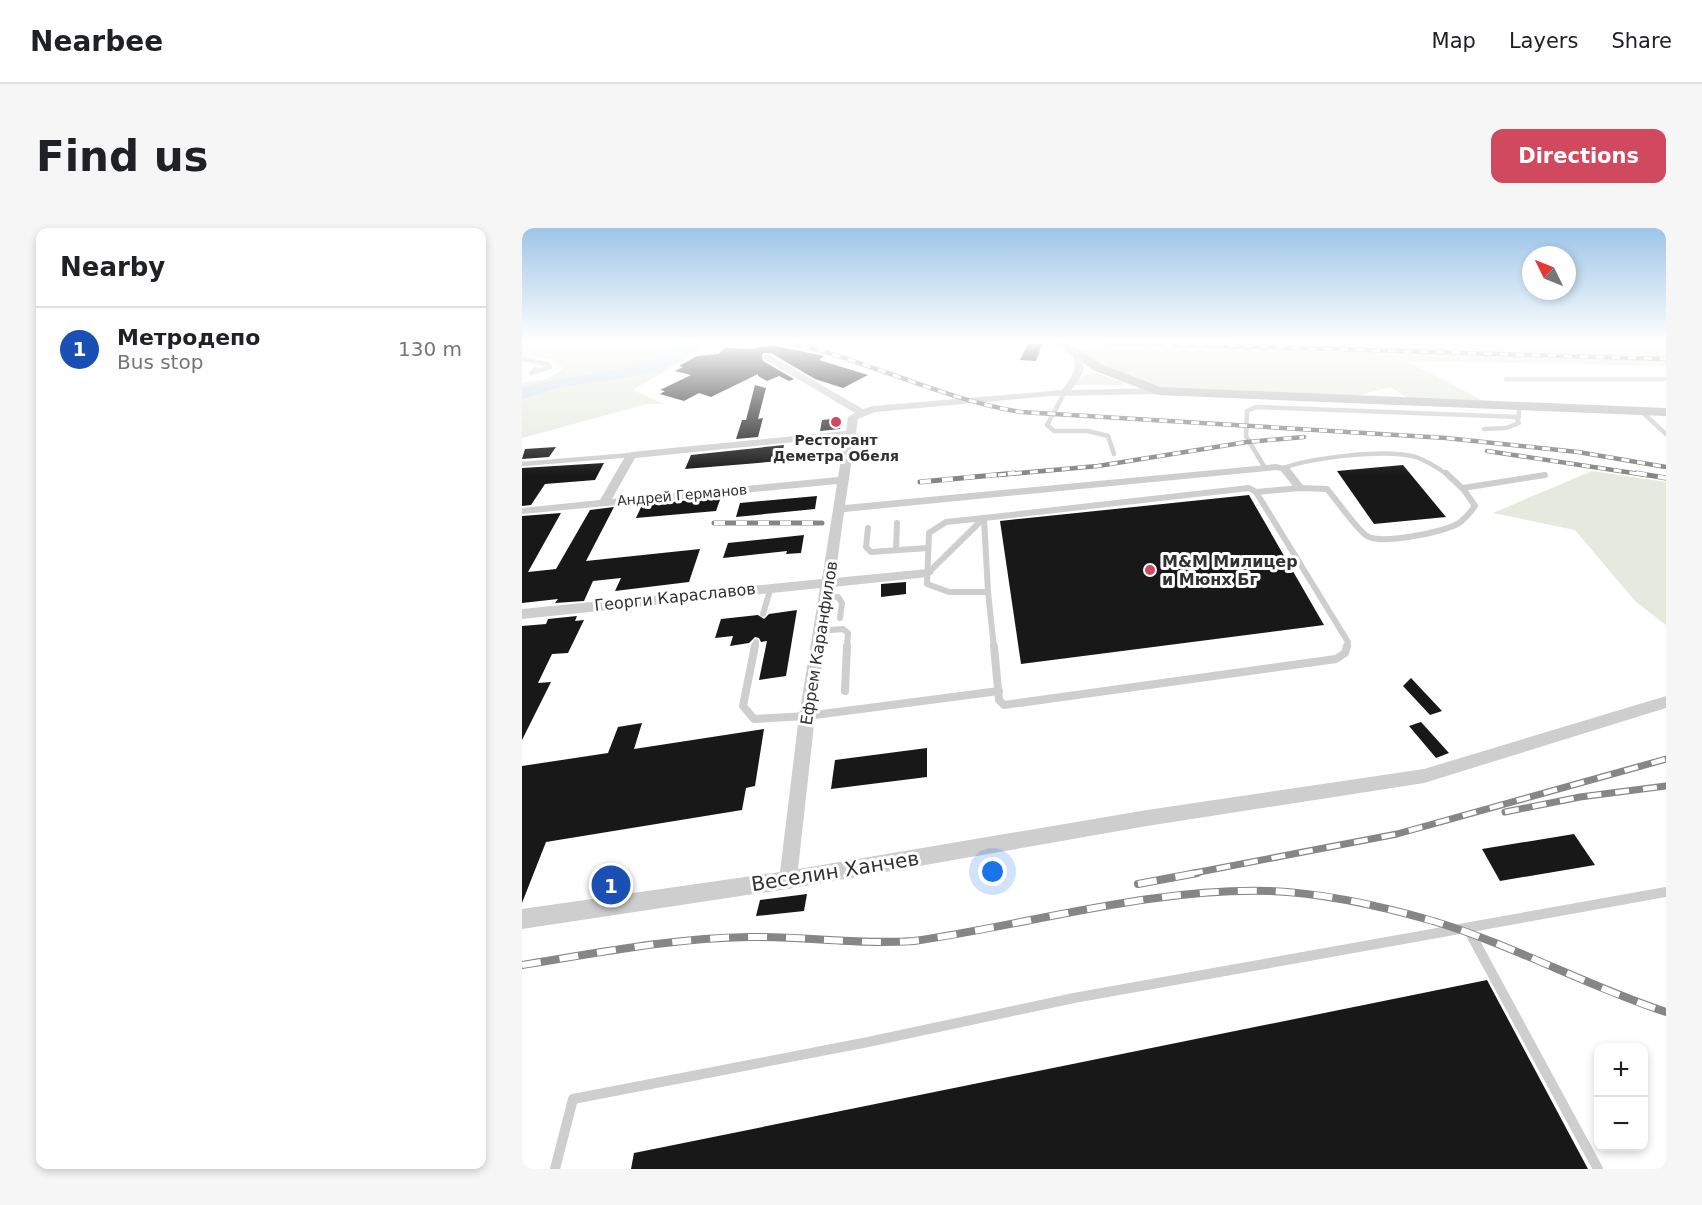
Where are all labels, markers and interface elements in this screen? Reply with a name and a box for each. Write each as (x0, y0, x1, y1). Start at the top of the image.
text: Nearbee (30, 25, 163, 58)
text: Map (1432, 29, 1476, 53)
text: Layers (1509, 29, 1578, 53)
text: Share (1611, 29, 1672, 53)
button: Directions (1491, 129, 1666, 183)
text: Find us (36, 132, 209, 181)
north arrow (1522, 246, 1576, 300)
text: Nearby (60, 252, 165, 282)
text: Метродепо (117, 325, 260, 350)
text: 1 (73, 337, 86, 361)
text: 130 m (398, 337, 462, 361)
text: Bus stop (117, 350, 203, 374)
marker: Ресторант Деметра Обеля (829, 415, 843, 429)
place label: Ресторант Деметра Обеля (773, 432, 899, 464)
street label: Андрей Германов (616, 481, 748, 509)
place label: М&M Mилицер и Мюнх Бг (1162, 552, 1298, 589)
street label: Ефрем Каранфилов (797, 560, 841, 726)
marker: М&M Mилицер и Мюнх Бг (1143, 563, 1157, 577)
street label: Георги Караславов (593, 579, 757, 615)
street label: Веселин Ханчев (749, 846, 921, 896)
your location (978, 857, 1007, 886)
pin: 1 (592, 862, 631, 908)
map controls (1594, 1043, 1648, 1151)
button: + (1594, 1043, 1648, 1097)
button: − (1594, 1097, 1648, 1151)

